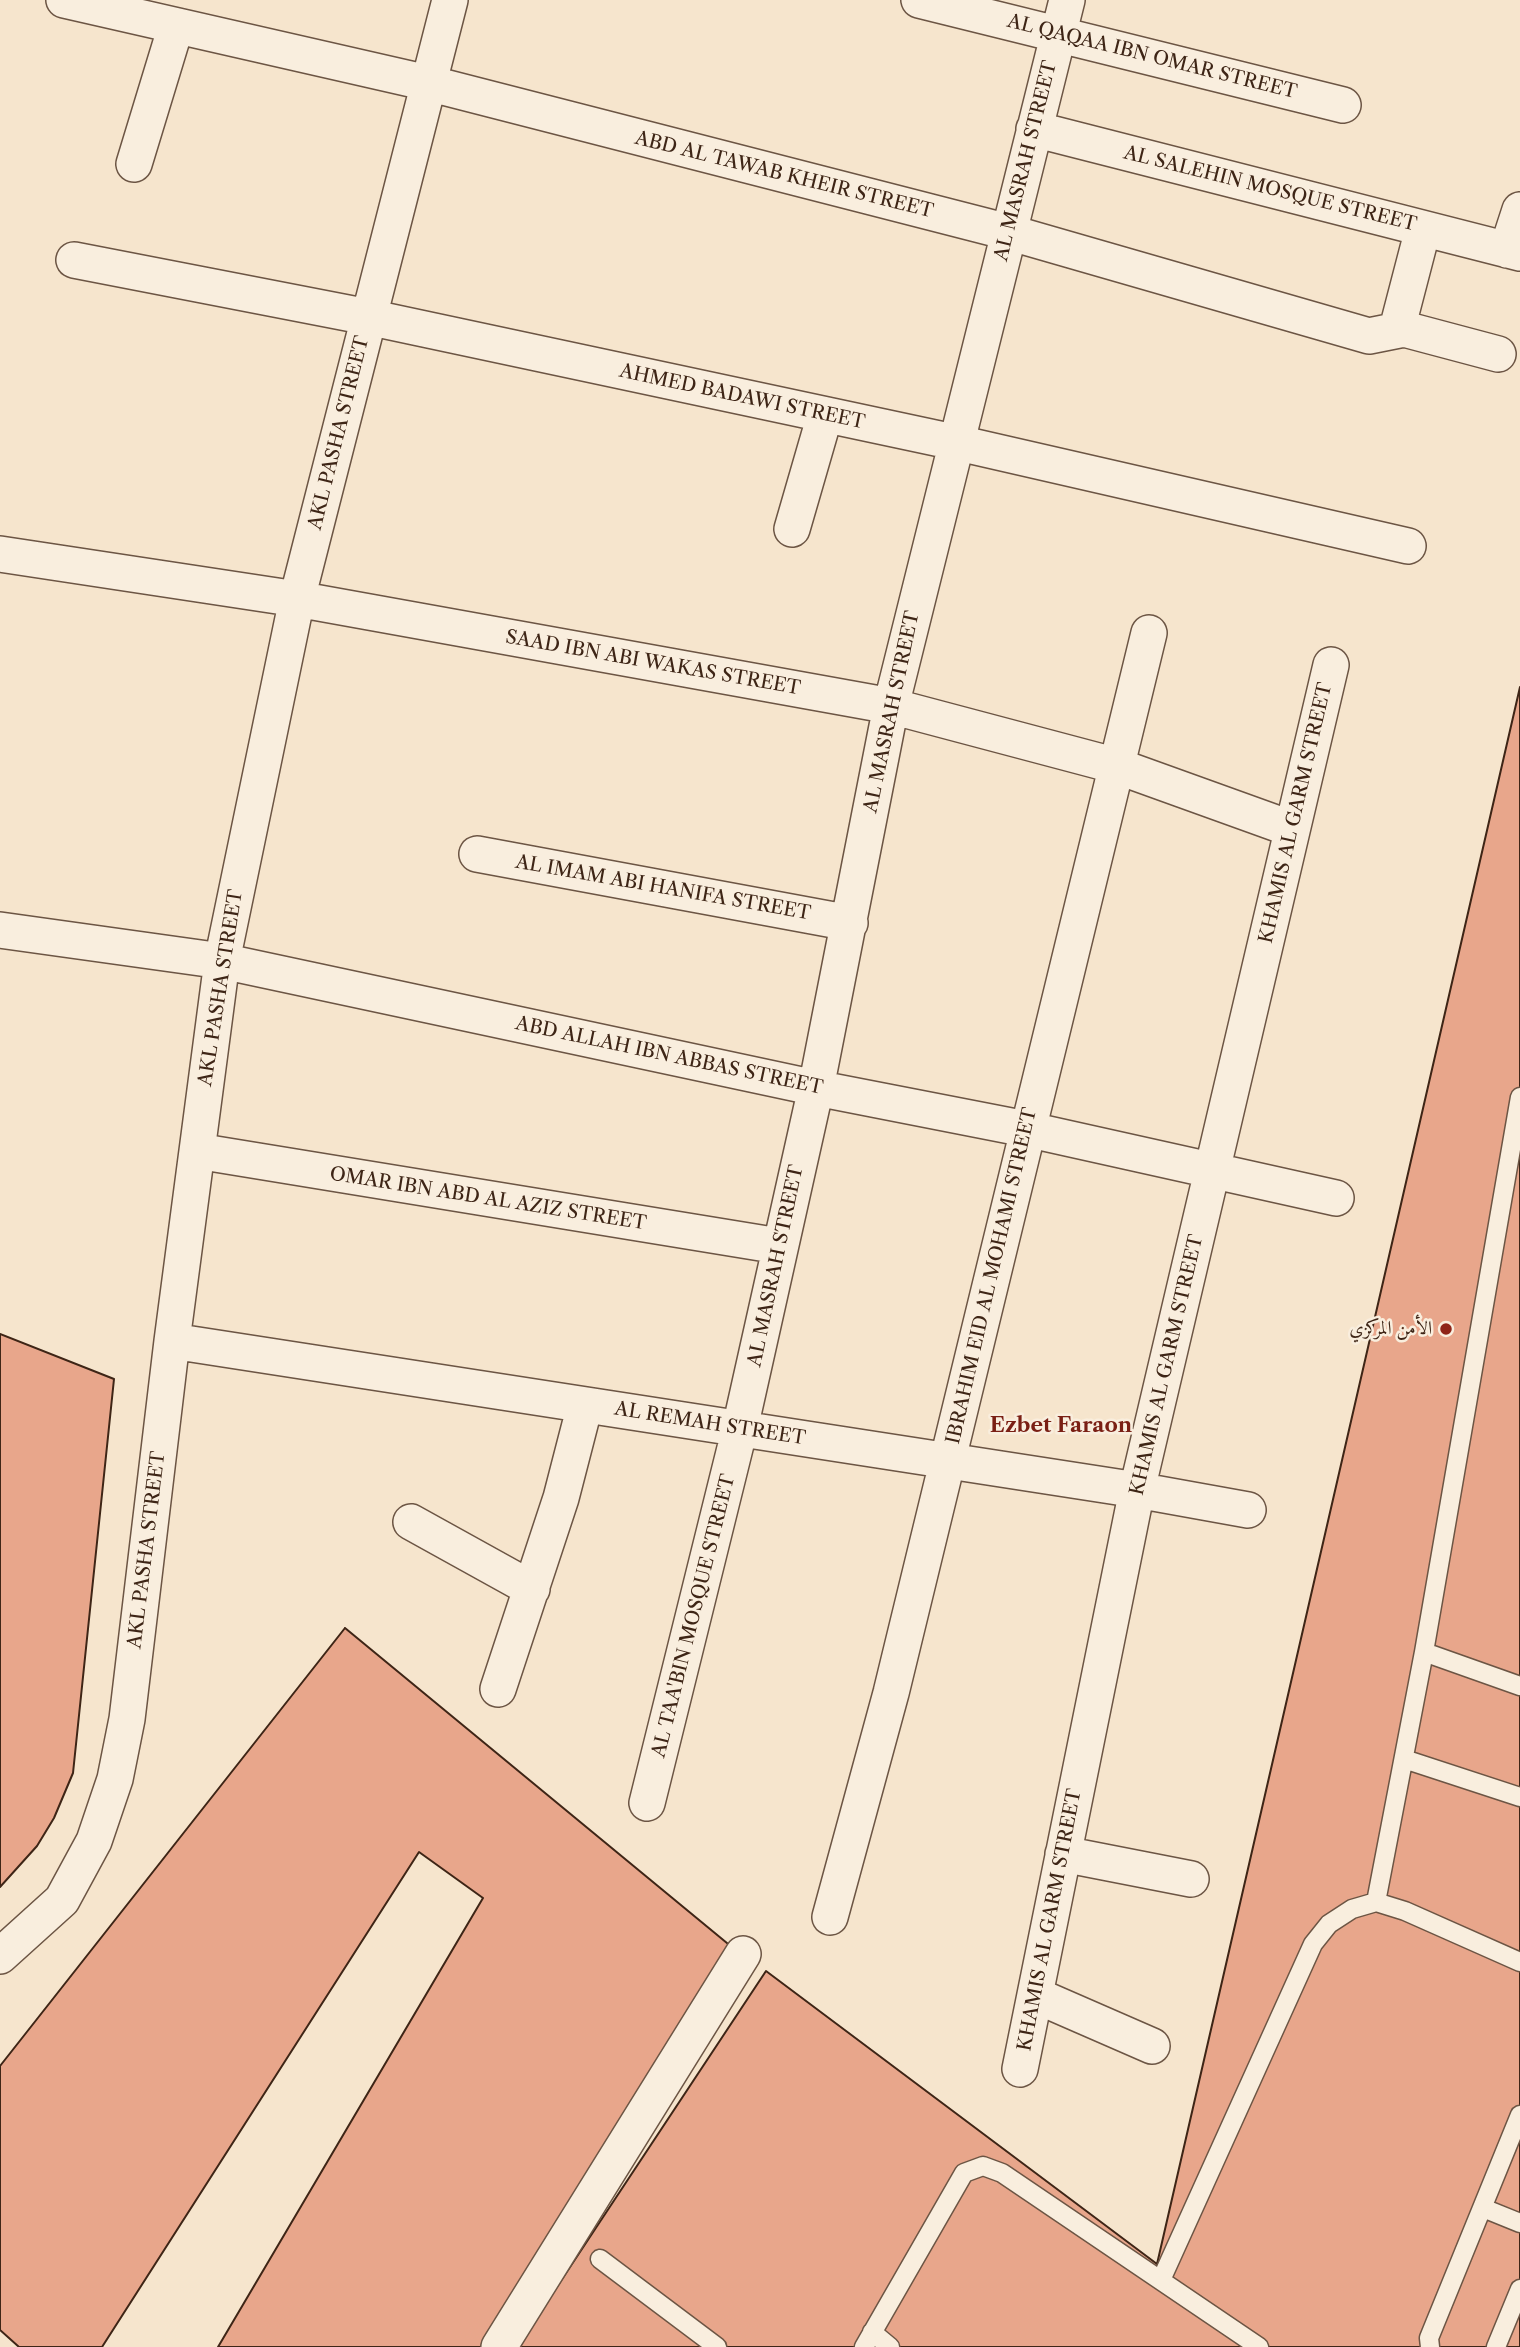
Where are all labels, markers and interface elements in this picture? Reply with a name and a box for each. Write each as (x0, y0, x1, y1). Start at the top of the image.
street label: AL QAQAA IBN OMAR STREET (1005, 10, 1299, 104)
street label: AL MASRAH STREET (990, 59, 1062, 263)
street label: ABD AL TAWAB KHEIR STREET (632, 127, 936, 223)
street label: AL SALEHIN MOSQUE STREET (1121, 142, 1419, 236)
street label: AKL PASHA STREET (304, 334, 374, 532)
street label: AHMED BADAWI STREET (617, 360, 867, 434)
street label: AL MASRAH STREET (859, 609, 925, 815)
street label: SAAD IBN ABI WAKAS STREET (504, 626, 802, 700)
street label: KHAMIS AL GARM STREET (1255, 681, 1337, 945)
street label: AL IMAM ABI HANIFA STREET (514, 851, 812, 925)
street label: AKL PASHA STREET (194, 888, 248, 1088)
street label: ABD ALLAH IBN ABBAS STREET (513, 1012, 825, 1100)
street label: IBRAHIM EID AL MOHAMI STREET (942, 1106, 1042, 1446)
street label: OMAR IBN ABD AL AZIZ STREET (328, 1163, 648, 1235)
street label: AL MASRAH STREET (743, 1163, 809, 1369)
street label: KHAMIS AL GARM STREET (1126, 1233, 1208, 1497)
place label: الأمن المركزي (1349, 1318, 1432, 1340)
marker: الأمن المركزي (1438, 1321, 1454, 1337)
street label: AL REMAH STREET (613, 1398, 807, 1450)
district label: Ezbet Faraon (990, 1413, 1132, 1439)
street label: AKL PASHA STREET (124, 1450, 170, 1650)
street label: AL TAA'BIN MOSQUE STREET (648, 1472, 740, 1760)
street label: KHAMIS AL GARM STREET (1013, 1787, 1087, 2053)

